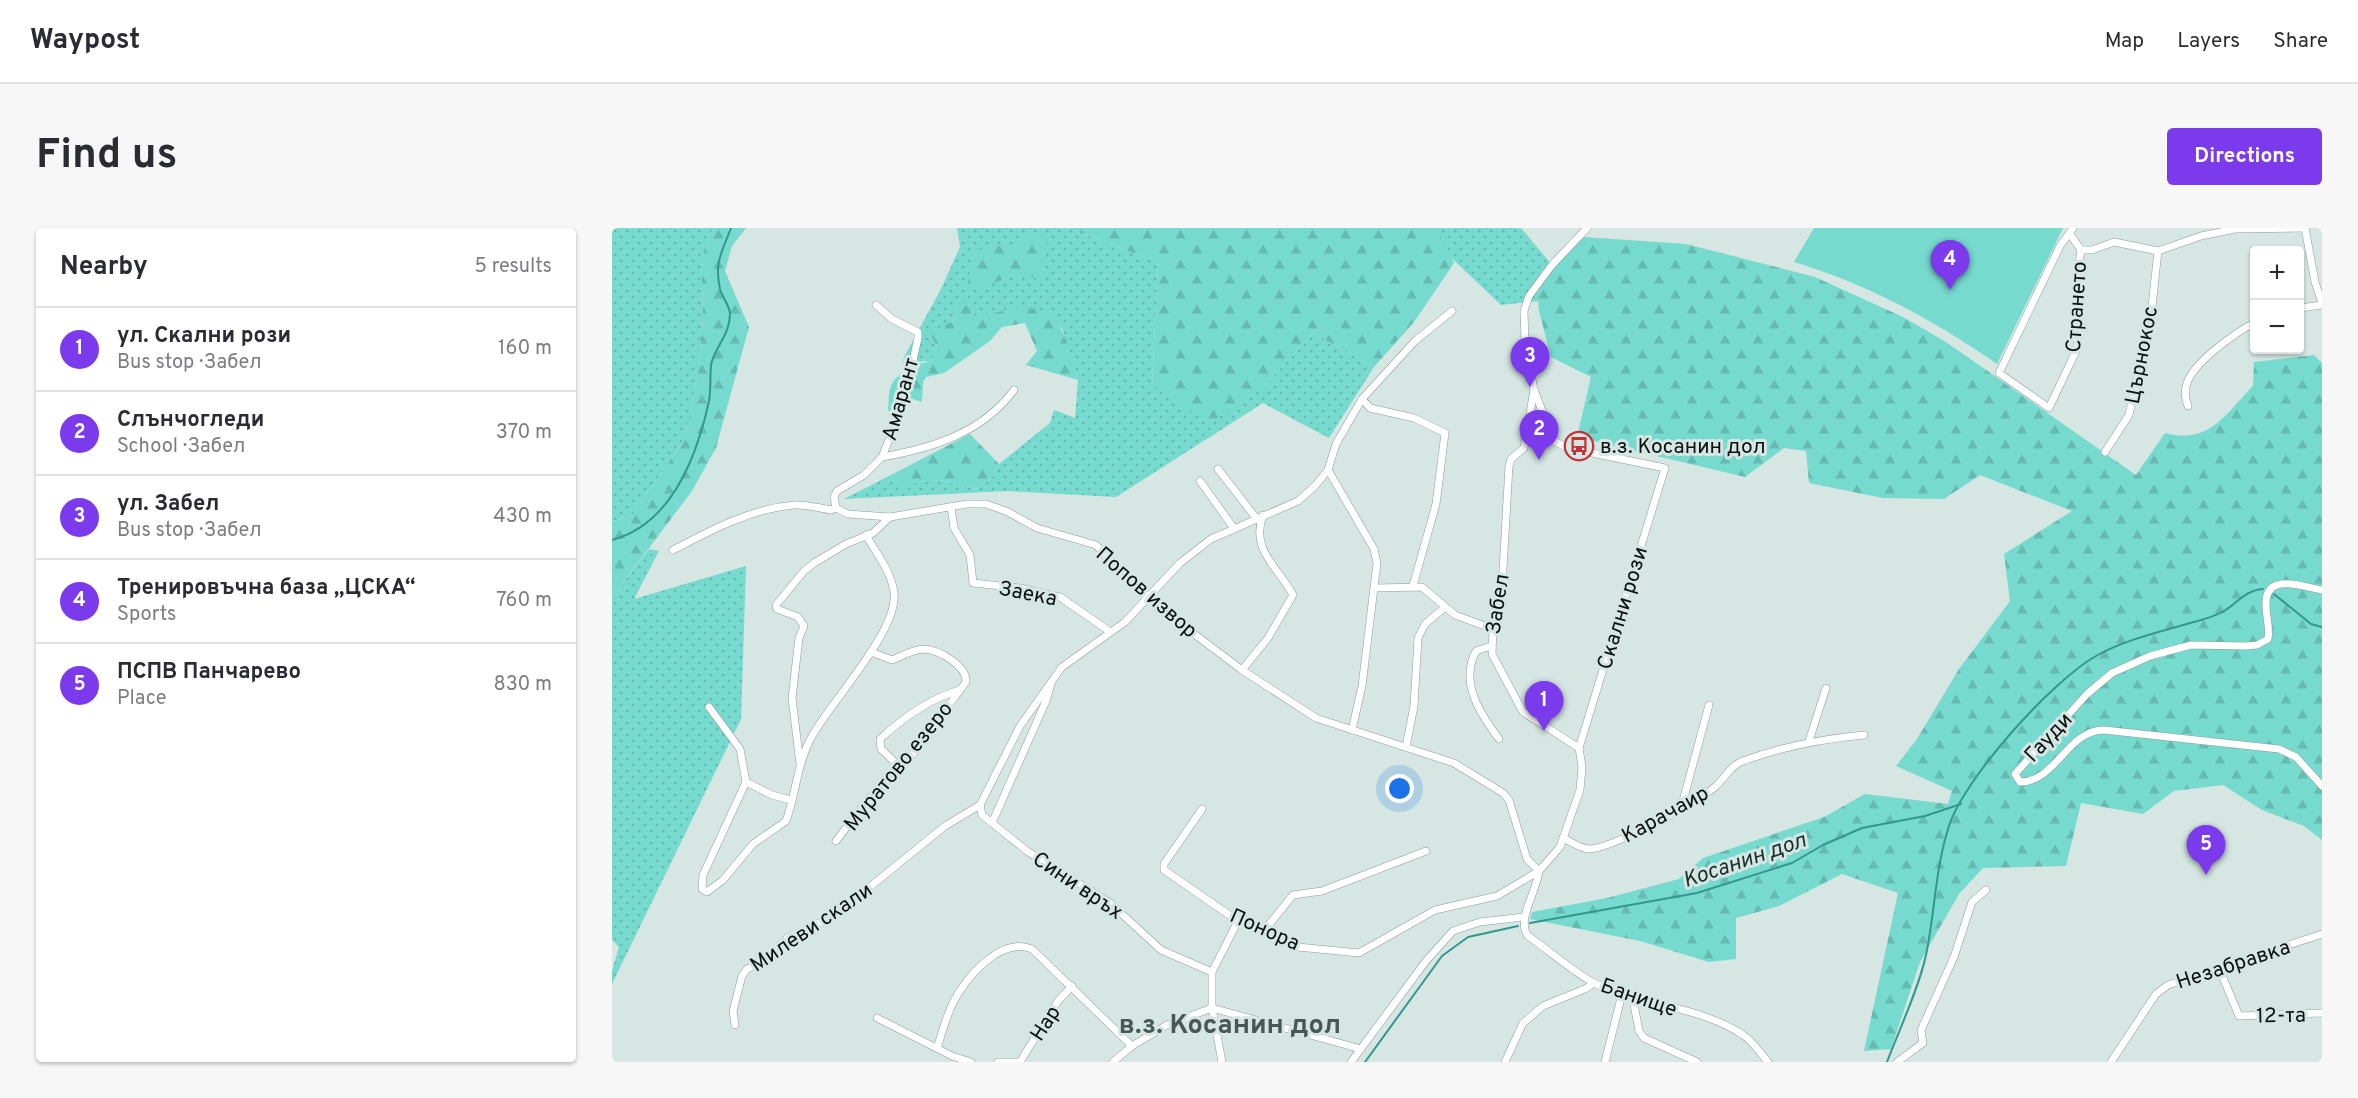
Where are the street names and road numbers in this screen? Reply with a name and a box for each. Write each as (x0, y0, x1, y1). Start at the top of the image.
street label: Странето (2061, 261, 2094, 354)
street label: Църнокос (2120, 304, 2165, 406)
street label: Амарант (877, 355, 926, 444)
street label: Попов извор (1090, 542, 1203, 645)
street label: Скални рози (1592, 544, 1655, 673)
street label: Забел (1480, 572, 1517, 636)
street label: Заека (996, 576, 1059, 613)
street label: Муратово езеро (839, 697, 960, 837)
street label: Гауди (2019, 707, 2079, 769)
street label: Карачаир (1617, 780, 1714, 850)
street label: Сини връх (1027, 846, 1128, 926)
street label: Милеви скали (745, 877, 878, 979)
street label: Понора (1225, 903, 1304, 958)
street label: Незабравка (2173, 934, 2294, 997)
street label: Банище (1597, 973, 1680, 1024)
street label: Нар (1025, 1001, 1068, 1047)
street label: 12-та (2256, 1003, 2306, 1030)

